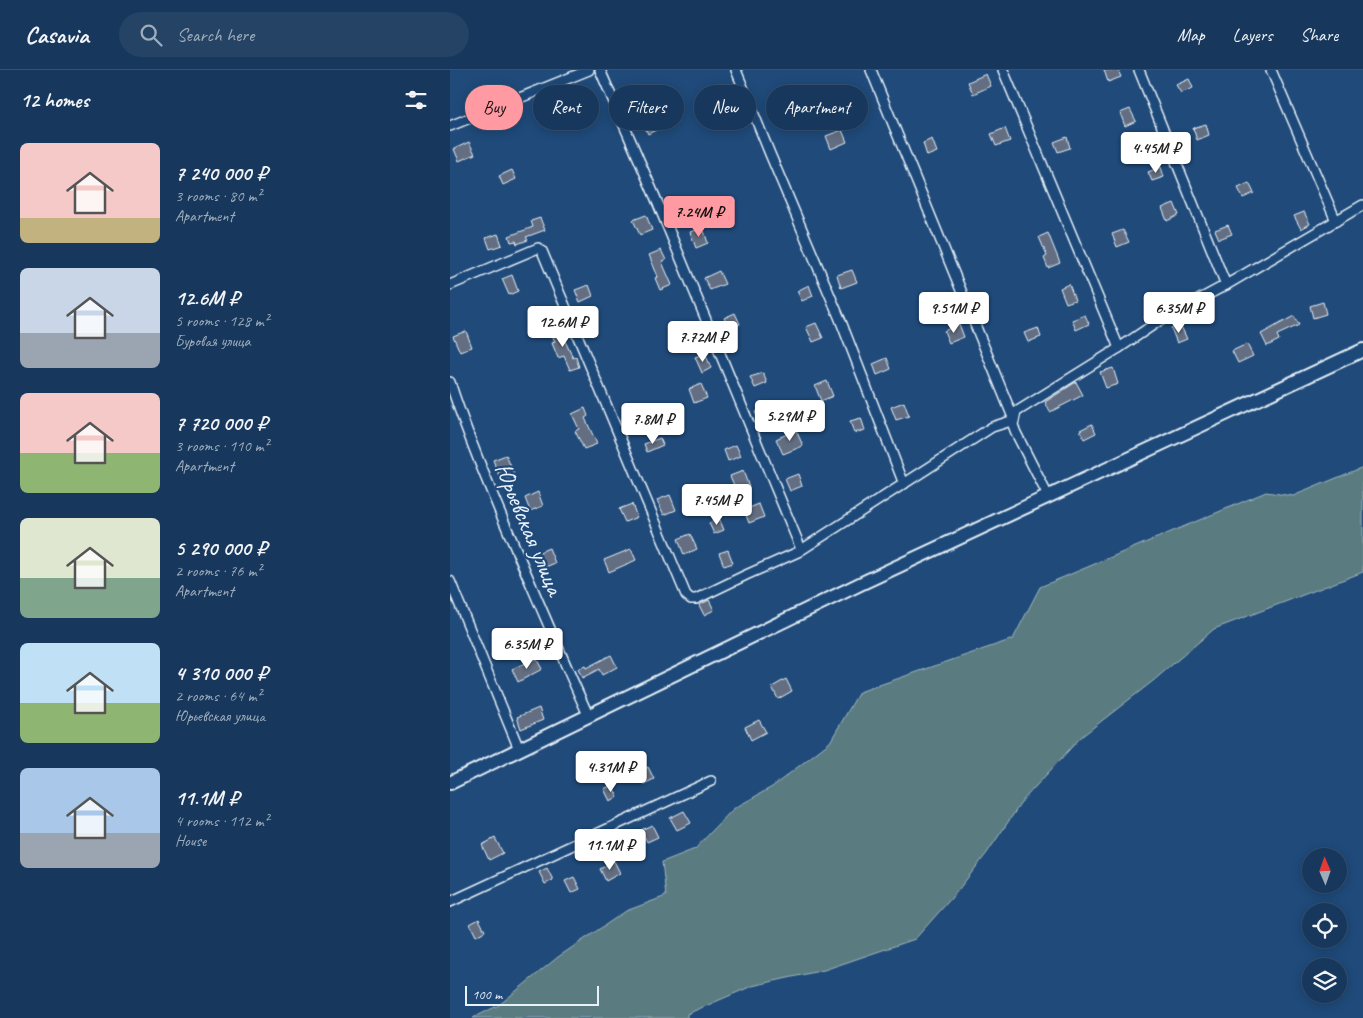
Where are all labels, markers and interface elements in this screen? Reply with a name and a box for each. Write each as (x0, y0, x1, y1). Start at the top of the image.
search box (119, 12, 469, 57)
text: Casavia (25, 20, 89, 50)
icon: search (137, 21, 165, 49)
text: Search here (177, 23, 254, 47)
text: Map (1177, 24, 1205, 46)
text: Layers (1233, 24, 1272, 46)
text: Share (1300, 24, 1338, 46)
chip: Buy (465, 85, 523, 130)
chip: Rent (533, 85, 599, 130)
chip: Filters (609, 85, 684, 130)
chip: New (694, 85, 756, 130)
chip: Apartment (766, 85, 868, 130)
icon: filters (402, 86, 430, 114)
text: 12 homes (20, 87, 89, 113)
pin: 4.45M ₽ (1110, 132, 1202, 174)
text: 4.45M ₽ (1132, 138, 1180, 158)
text: 7 240 000 ₽ (175, 160, 267, 186)
icon: home (60, 163, 120, 223)
text: 3 rooms · 80 m² (175, 186, 261, 206)
pin: 7.24M ₽ (653, 196, 745, 238)
text: 7.24M ₽ (675, 202, 723, 222)
text: Apartment (175, 206, 234, 226)
text: 12.6M ₽ (175, 285, 239, 311)
icon: home (60, 288, 120, 348)
pin: 9.51M ₽ (908, 292, 1000, 334)
pin: 6.35M ₽ (1133, 292, 1225, 334)
text: 9.51M ₽ (930, 298, 978, 318)
text: 6.35M ₽ (1155, 298, 1203, 318)
pin: 12.6M ₽ (517, 306, 609, 348)
text: 5 rooms · 128 m² (175, 311, 269, 331)
text: 12.6M ₽ (539, 312, 587, 332)
pin: 7.72M ₽ (657, 320, 749, 363)
text: 7.72M ₽ (679, 327, 727, 347)
text: Буровая улица (175, 331, 251, 351)
pin: 5.29M ₽ (744, 400, 836, 442)
pin: 7.8M ₽ (612, 402, 694, 445)
text: 5.29M ₽ (766, 406, 814, 426)
text: 7.8M ₽ (632, 409, 674, 429)
text: 7 720 000 ₽ (175, 410, 267, 436)
icon: home (60, 413, 120, 473)
text: 3 rooms · 110 m² (175, 436, 269, 456)
text: Apartment (175, 456, 234, 476)
street label: Юрьевская улица (487, 458, 572, 602)
pin: 7.45M ₽ (671, 484, 763, 526)
text: 7.45M ₽ (693, 490, 741, 510)
text: 5 290 000 ₽ (175, 535, 267, 561)
icon: home (60, 538, 120, 598)
text: 2 rooms · 76 m² (175, 561, 261, 581)
text: Apartment (175, 581, 234, 601)
pin: 6.35M ₽ (481, 628, 573, 670)
text: 6.35M ₽ (503, 634, 551, 654)
text: 4 310 000 ₽ (175, 660, 267, 686)
icon: home (60, 663, 120, 723)
text: 2 rooms · 64 m² (175, 686, 261, 706)
text: Юрьевская улица (175, 706, 265, 726)
pin: 4.31M ₽ (565, 750, 657, 793)
text: 4.31M ₽ (587, 757, 635, 777)
text: 11.1M ₽ (175, 785, 239, 811)
icon: home (60, 788, 120, 848)
text: 4 rooms · 112 m² (175, 811, 269, 831)
pin: 11.1M ₽ (564, 828, 656, 871)
text: House (175, 831, 206, 851)
text: 11.1M ₽ (586, 835, 634, 855)
north arrow (1302, 848, 1348, 892)
map controls (1302, 848, 1347, 1003)
button: locate (1302, 903, 1347, 948)
button: layers (1302, 958, 1347, 1003)
scale bar (465, 983, 599, 1006)
text: 100 m (472, 986, 502, 1003)

